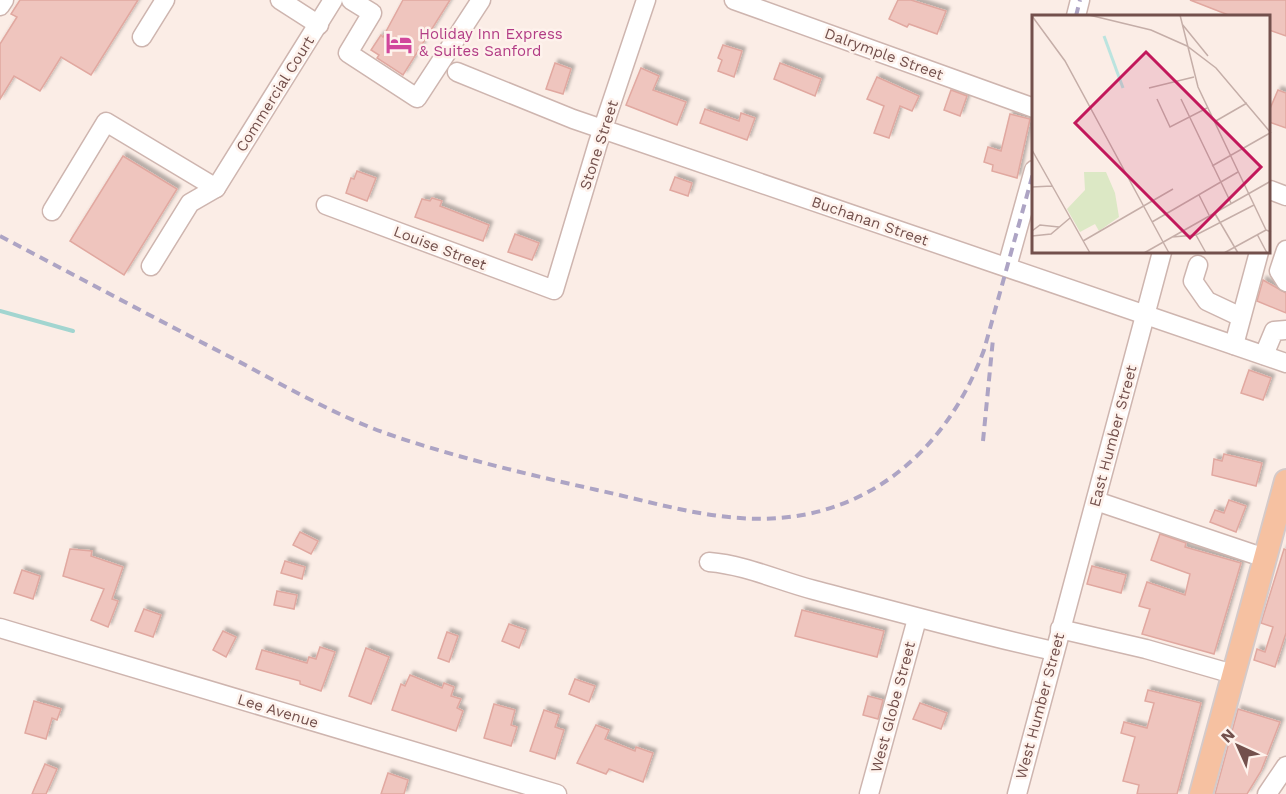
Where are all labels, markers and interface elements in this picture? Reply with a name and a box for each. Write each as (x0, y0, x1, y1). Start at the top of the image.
inset map (1032, 15, 1271, 254)
street label: Dalrymple Street (822, 24, 946, 84)
place label: Holiday Inn Express & Suites Sanford (419, 25, 563, 60)
hotel icon: Holiday Inn Express & Suites Sanford (384, 28, 414, 58)
street label: Commercial Court (232, 32, 318, 155)
street label: Stone Street (576, 97, 622, 192)
street label: Buchanan Street (809, 193, 932, 250)
street label: Louise Street (391, 222, 490, 274)
street label: East Humber Street (1085, 363, 1141, 509)
street label: West Humber Street (1012, 630, 1068, 781)
street label: West Globe Street (867, 639, 919, 774)
street label: Lee Avenue (235, 690, 321, 732)
north arrow (1208, 716, 1268, 776)
text: N (1217, 725, 1239, 747)

